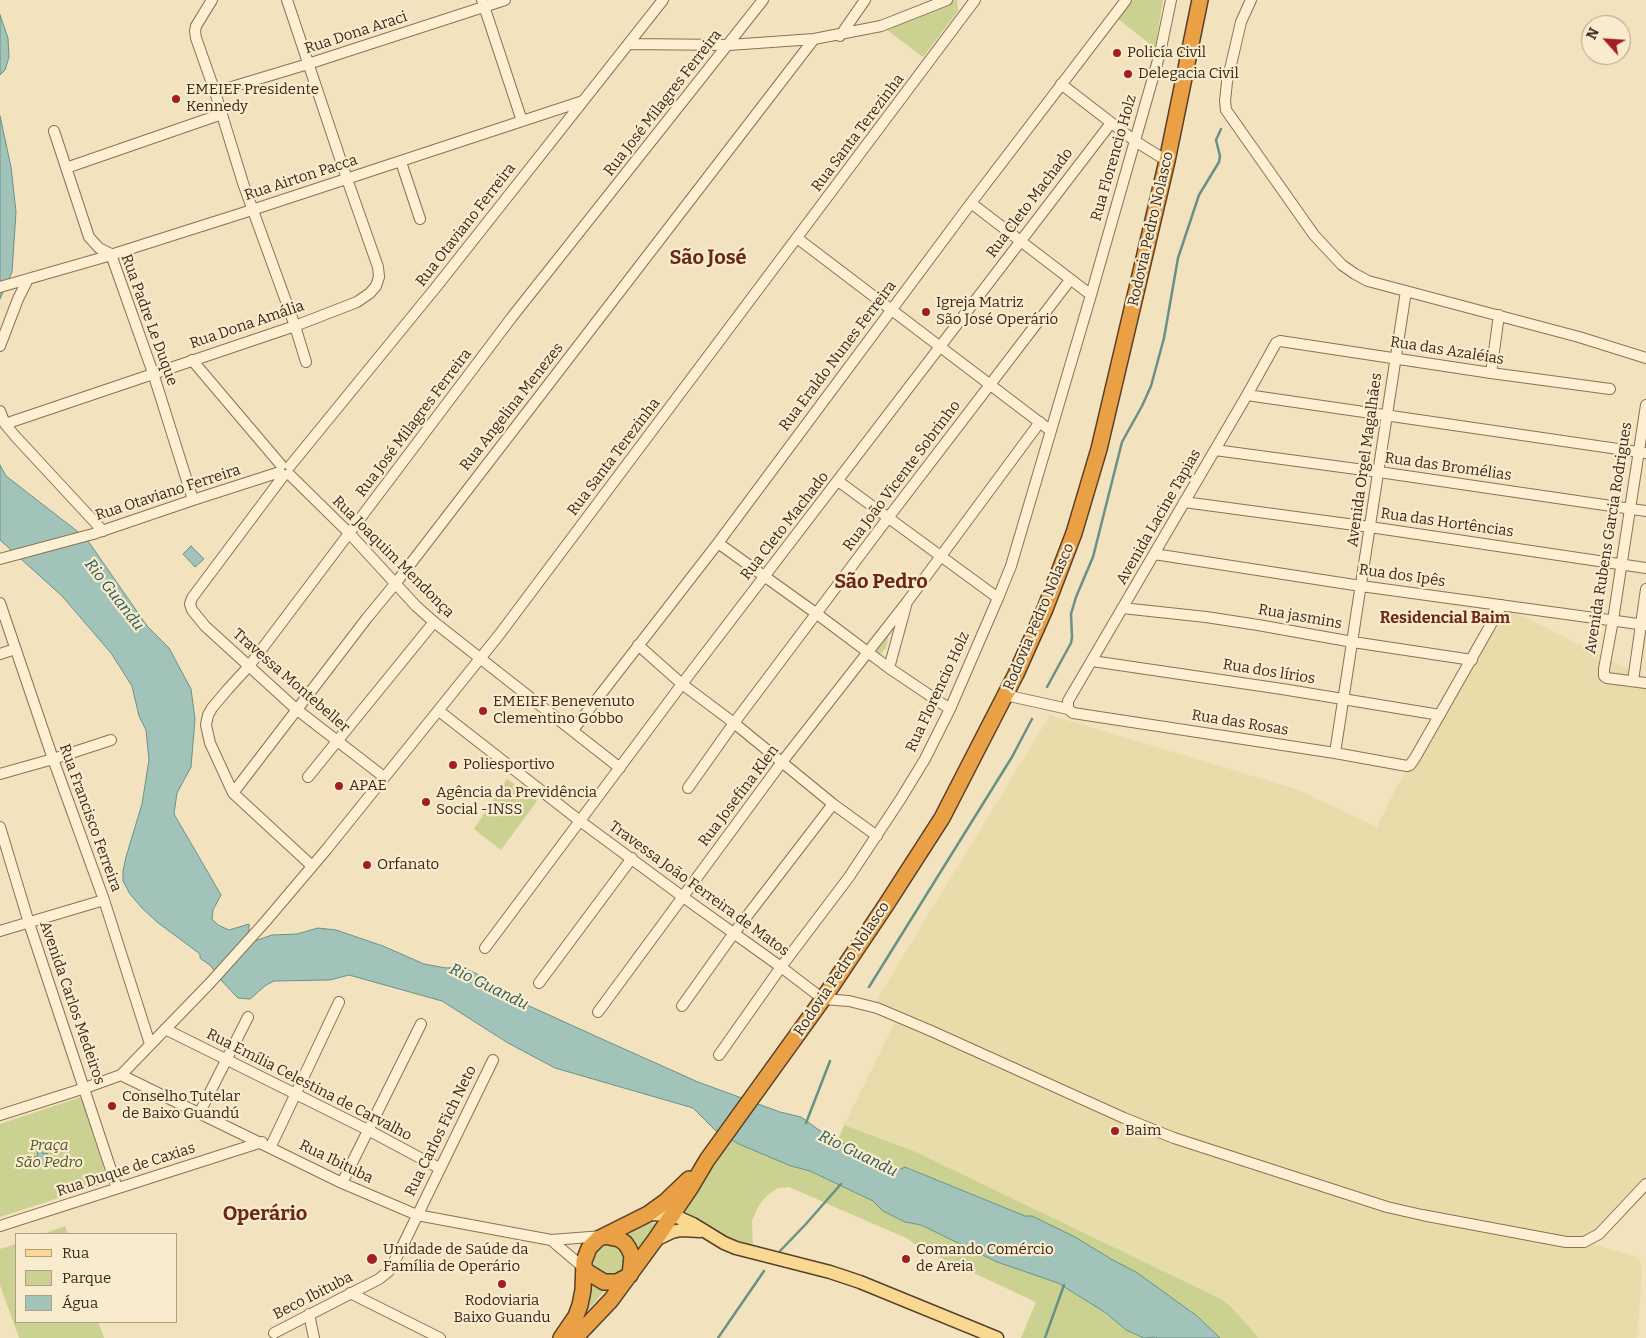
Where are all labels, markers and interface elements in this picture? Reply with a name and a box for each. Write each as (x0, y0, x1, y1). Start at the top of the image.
street label: Rua Dona Araci (302, 8, 410, 58)
north arrow (1581, 15, 1631, 65)
text: N (1583, 25, 1603, 42)
street label: Rua José Milagres Ferreira (600, 26, 726, 180)
place label: Policía Civil (1127, 44, 1206, 62)
marker: Policía Civil (1111, 47, 1123, 59)
place label: Delegacia Civil (1138, 65, 1239, 83)
marker: Delegacia Civil (1122, 68, 1134, 80)
street label: Rua Santa Terezinha (808, 71, 908, 195)
place label: EMEIEF Presidente Kennedy (186, 81, 319, 116)
marker: EMEIEF Presidente Kennedy (170, 93, 182, 105)
street label: Rua Florencio Holz (1087, 93, 1141, 223)
street label: Rua Cleto Machado (983, 145, 1077, 261)
street label: Rodovia Pedro Nolasco (1124, 150, 1178, 308)
street label: Rua Airton Pacca (242, 151, 360, 205)
street label: Rua Otaviano Ferreira (412, 160, 520, 290)
district label: São José (669, 246, 747, 270)
street label: Rua Padre Le Duque (117, 252, 181, 388)
street label: Rua Eraldo Nunes Ferreira (776, 277, 900, 435)
place label: Igreja Matriz São José Operário (936, 294, 1058, 329)
street label: Rua Dona Amália (187, 297, 307, 353)
marker: Igreja Matriz São José Operário (920, 306, 932, 318)
street label: Rua das Azaléias (1389, 333, 1505, 369)
street label: Rua Angelina Menezes (456, 339, 568, 475)
street label: Rua José Milagres Ferreira (352, 345, 476, 501)
street label: Avenida Orgel Magalhães (1344, 372, 1386, 548)
street label: Rua Santa Terezinha (564, 395, 664, 519)
street label: Rua João Vicente Sobrinho (840, 397, 964, 555)
street label: Avenida Rubens Garcia Rodrigues (1582, 421, 1636, 655)
street label: Avenida Lacine Tapias (1113, 446, 1205, 588)
street label: Rua das Bromélias (1383, 449, 1513, 485)
street label: Rua Otaviano Ferreira (93, 461, 243, 525)
street label: Rua Cleto Machado (737, 468, 833, 584)
street label: Rua Joaquim Mendonça (328, 492, 458, 622)
street label: Rua das Hortências (1379, 505, 1515, 541)
street label: Rodovia Pedro Nolasco (1000, 541, 1078, 693)
water label: Rio Guandu (80, 555, 148, 635)
street label: Rua dos Ipês (1357, 561, 1447, 591)
district label: São Pedro (834, 570, 928, 594)
street label: Rua jasmins (1257, 601, 1343, 633)
district label: Residencial Baim (1380, 609, 1510, 629)
street label: Travessa Montebeller (229, 625, 353, 737)
street label: Rua Florencio Holz (902, 629, 974, 755)
street label: Rua dos lírios (1222, 656, 1316, 688)
place label: EMEIEF Benevenuto Clementino Gobbo (493, 693, 635, 728)
marker: EMEIEF Benevenuto Clementino Gobbo (477, 705, 489, 717)
street label: Rua das Rosas (1190, 706, 1290, 740)
street label: Rua Francisco Ferreira (55, 742, 125, 894)
street label: Rua Josefina Klen (695, 742, 783, 850)
place label: Poliesportivo (463, 756, 555, 774)
marker: Poliesportivo (447, 759, 459, 771)
place label: APAE (349, 777, 387, 795)
marker: APAE (333, 780, 345, 792)
place label: Agência da Previdência Social -INSS (436, 784, 597, 819)
marker: Agência da Previdência Social -INSS (420, 796, 432, 808)
street label: Travessa João Ferreira de Matos (605, 818, 793, 960)
place label: Orfanato (377, 856, 439, 874)
marker: Orfanato (361, 859, 373, 871)
street label: Rodovia Pedro Nolasco (790, 898, 894, 1040)
street label: Avenida Carlos Medeiros (36, 919, 108, 1087)
water label: Rio Guandu (446, 960, 532, 1014)
street label: Rua Emília Celestina de Carvalho (203, 1025, 415, 1145)
street label: Rua Carlos Fich Neto (402, 1063, 480, 1199)
place label: Conselho Tutelar de Baixo Guandú (122, 1088, 240, 1123)
marker: Conselho Tutelar de Baixo Guandú (106, 1100, 118, 1112)
place label: Baim (1125, 1122, 1161, 1140)
marker: Baim (1109, 1125, 1121, 1137)
water label: Rio Guandu (815, 1127, 901, 1181)
street label: Rua Ibituba (296, 1136, 376, 1188)
park label: Praça São Pedro (15, 1137, 83, 1172)
street label: Rua Duque de Caxias (54, 1139, 198, 1201)
district label: Operário (223, 1202, 307, 1226)
legend (15, 1233, 178, 1323)
place label: Unidade de Saúde da Família de Operário (383, 1241, 528, 1276)
place label: Comando Comércio de Areia (916, 1241, 1054, 1276)
text: Rua (62, 1244, 89, 1262)
marker: Unidade de Saúde da Família de Operário (365, 1252, 379, 1266)
marker: Comando Comércio de Areia (900, 1253, 912, 1265)
street label: Beco Ibituba (270, 1268, 356, 1324)
text: Parque (62, 1269, 111, 1287)
marker: Rodoviaria Baixo Guandu (496, 1278, 508, 1290)
place label: Rodoviaria Baixo Guandu (453, 1292, 551, 1327)
text: Água (62, 1294, 98, 1312)

